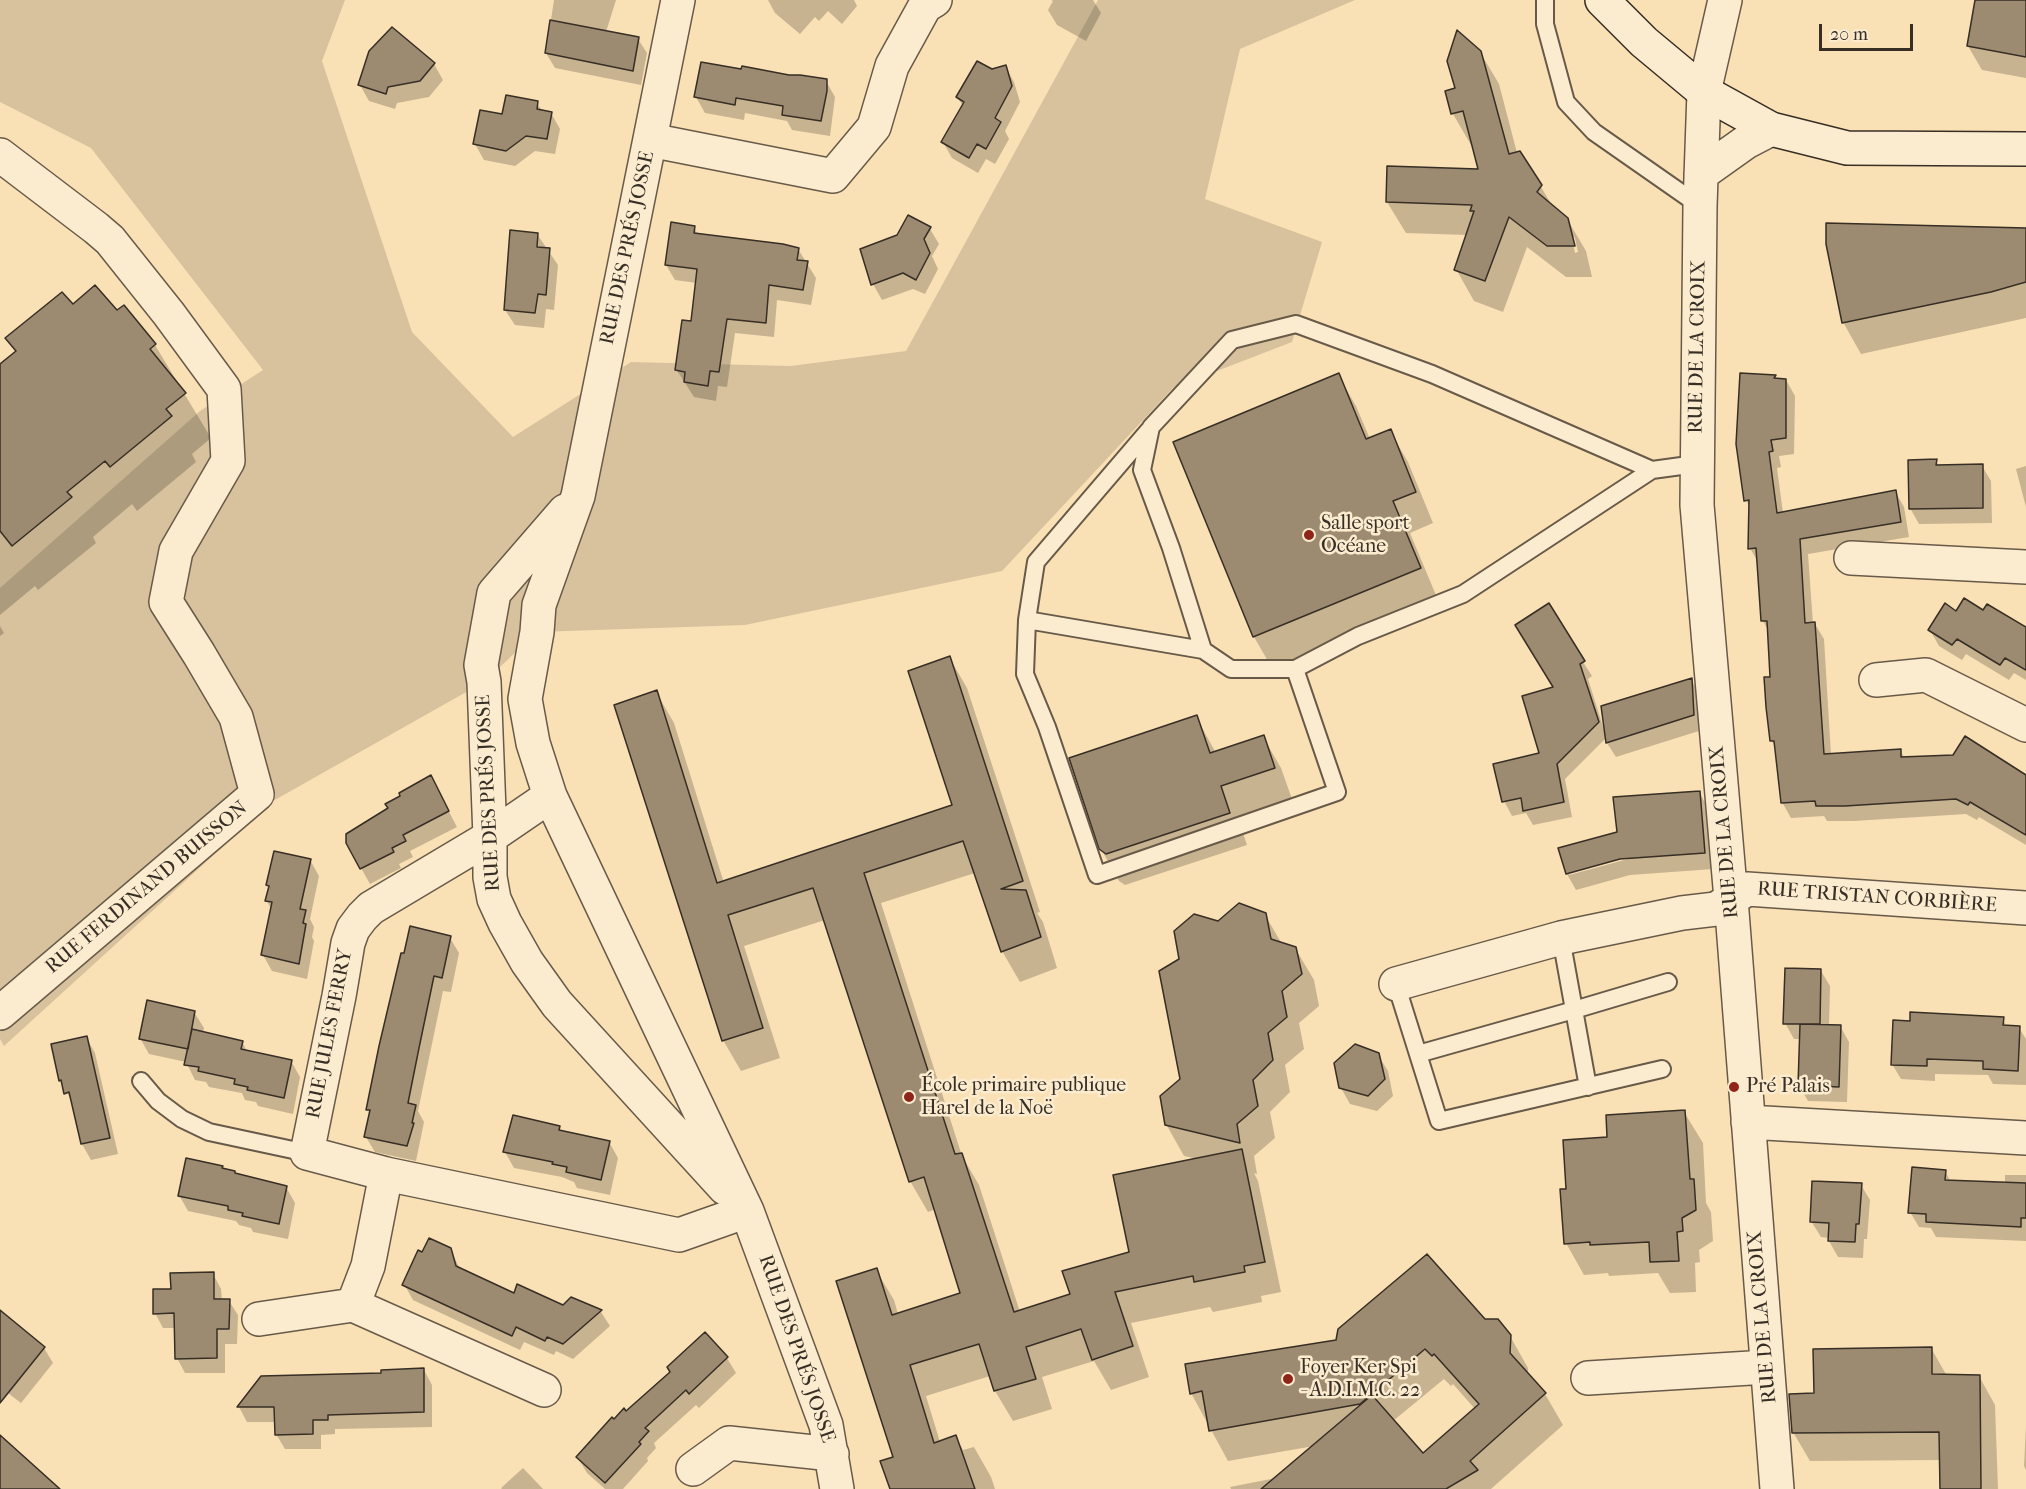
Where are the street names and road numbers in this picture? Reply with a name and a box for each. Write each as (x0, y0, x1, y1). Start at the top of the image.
street label: RUE DES PRÉS JOSSE (596, 149, 660, 347)
street label: RUE DE LA CROIX (1684, 260, 1712, 434)
street label: RUE DES PRÉS JOSSE (472, 694, 506, 892)
street label: RUE DE LA CROIX (1705, 745, 1745, 919)
street label: RUE FERDINAND BUISSON (41, 796, 253, 980)
street label: RUE TRISTAN CORBIÈRE (1756, 878, 1998, 918)
street label: RUE JULES FERRY (302, 947, 358, 1121)
street label: RUE DE LA CROIX (1743, 1230, 1783, 1404)
street label: RUE DES PRÉS JOSSE (753, 1252, 839, 1446)

